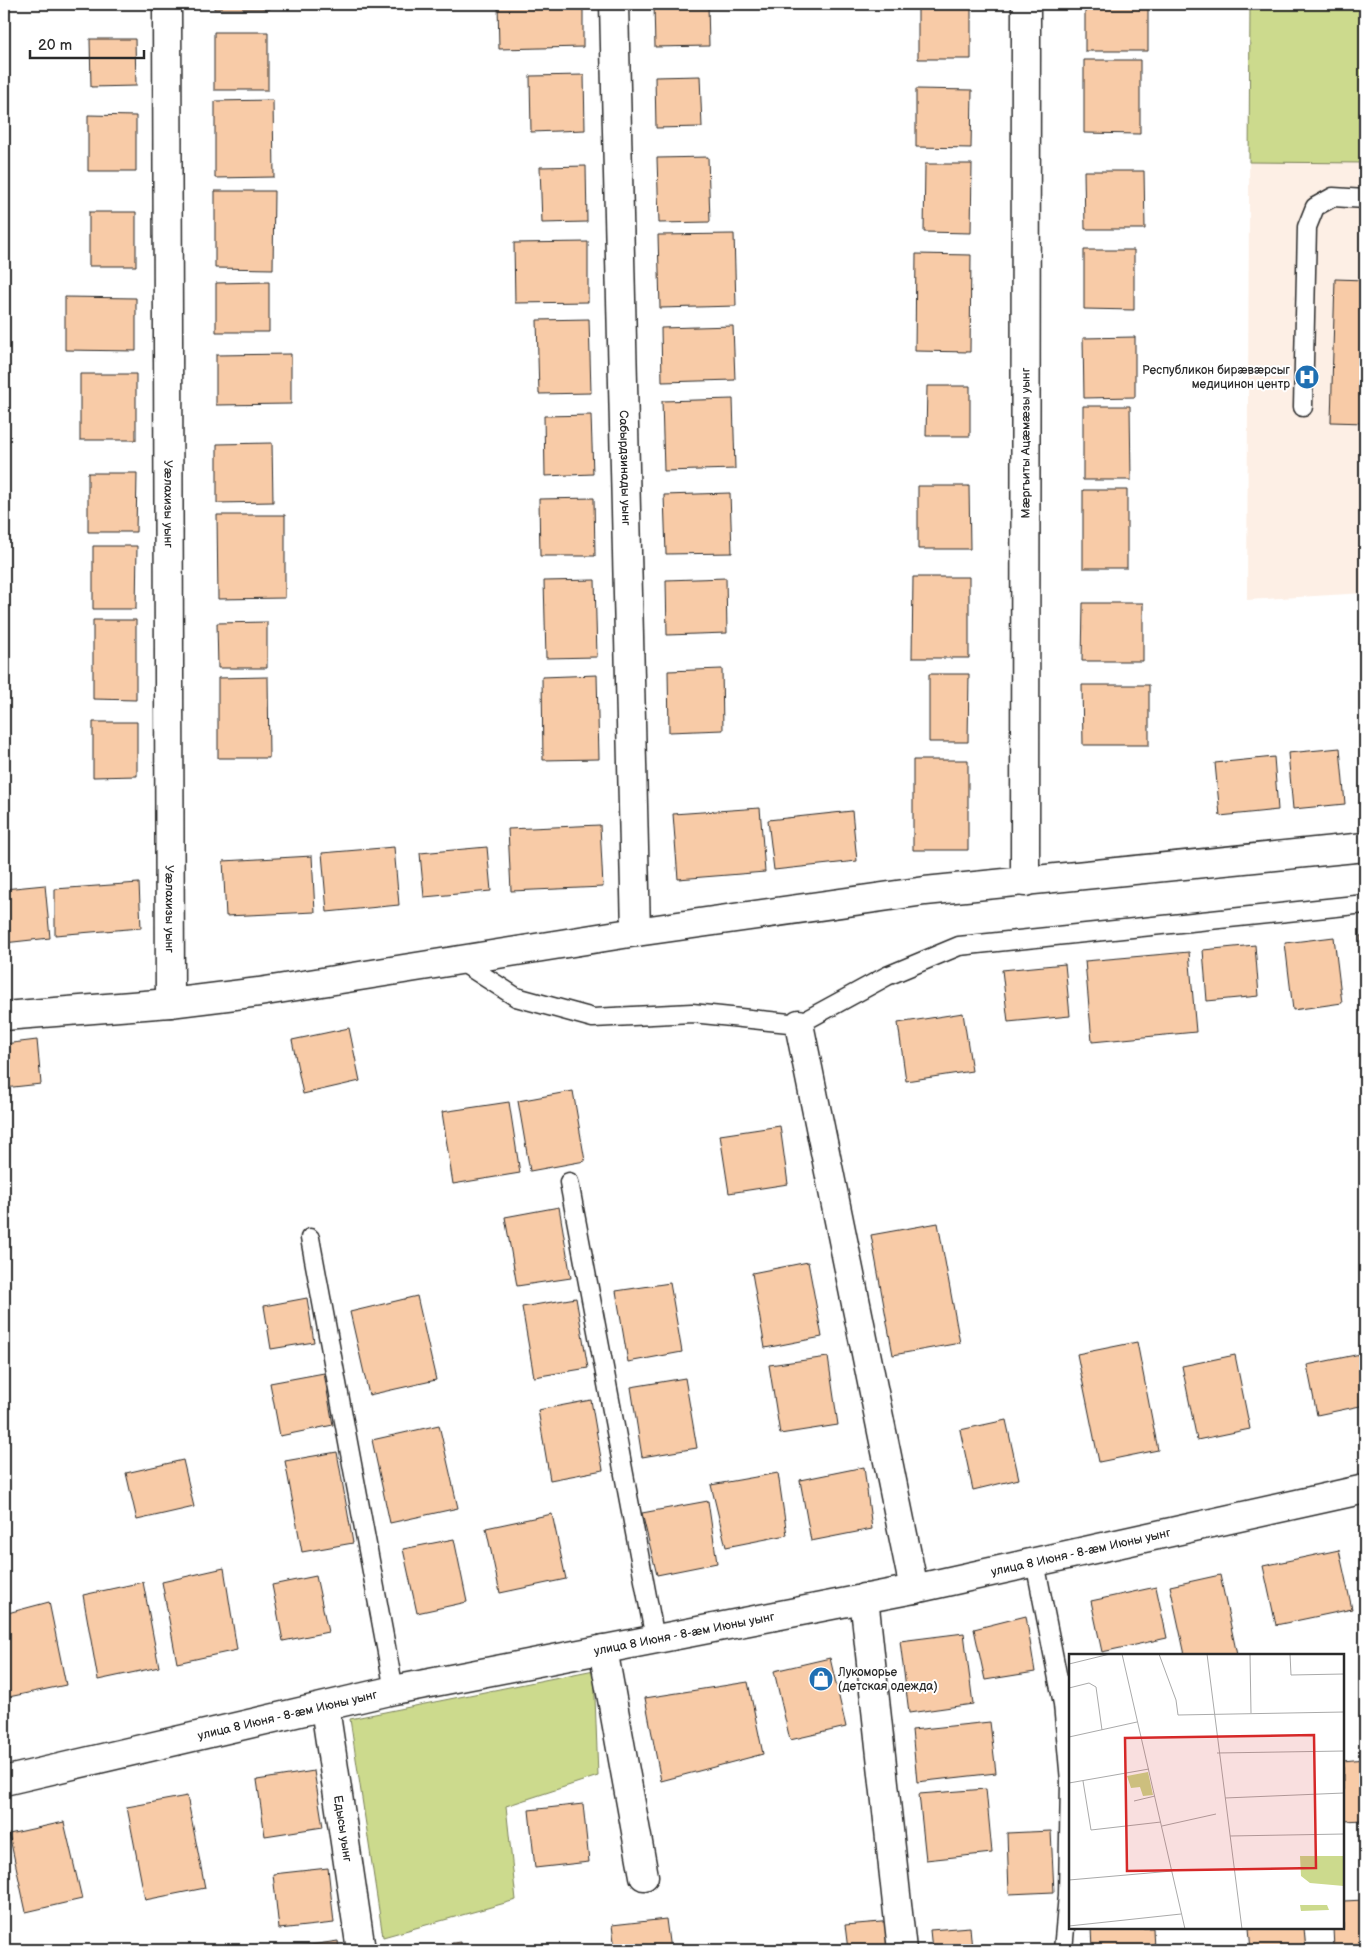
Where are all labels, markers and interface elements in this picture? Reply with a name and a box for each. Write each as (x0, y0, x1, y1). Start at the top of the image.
scale bar (30, 28, 144, 60)
text: 20 m (38, 36, 72, 55)
place label: Республикон бирæвæрсыг медицинон центр (1142, 363, 1290, 392)
hospital icon: Республикон бирæвæрсыг медицинон центр (1294, 364, 1320, 390)
street label: Мӕргъиты Ацӕмӕзы уынг (1018, 367, 1033, 518)
street label: Сабырдзинады уынг (616, 410, 634, 526)
street label: Уӕлахизы уынг (161, 460, 176, 548)
street label: Уӕлахизы уынг (162, 865, 177, 953)
street label: улица 8 Июня - 8-ӕм Июны уынг (989, 1525, 1172, 1579)
street label: улица 8 Июня - 8-ӕм Июны уынг (593, 1609, 776, 1659)
inset map (1069, 1654, 1344, 1929)
place label: Лукоморье (детская одежда) (837, 1665, 938, 1694)
shop icon: Лукоморье (детская одежда) (808, 1666, 834, 1692)
street label: улица 8 Июня - 8-ӕм Июны уынг (196, 1687, 379, 1743)
street label: Едысы уынг (331, 1794, 355, 1863)

